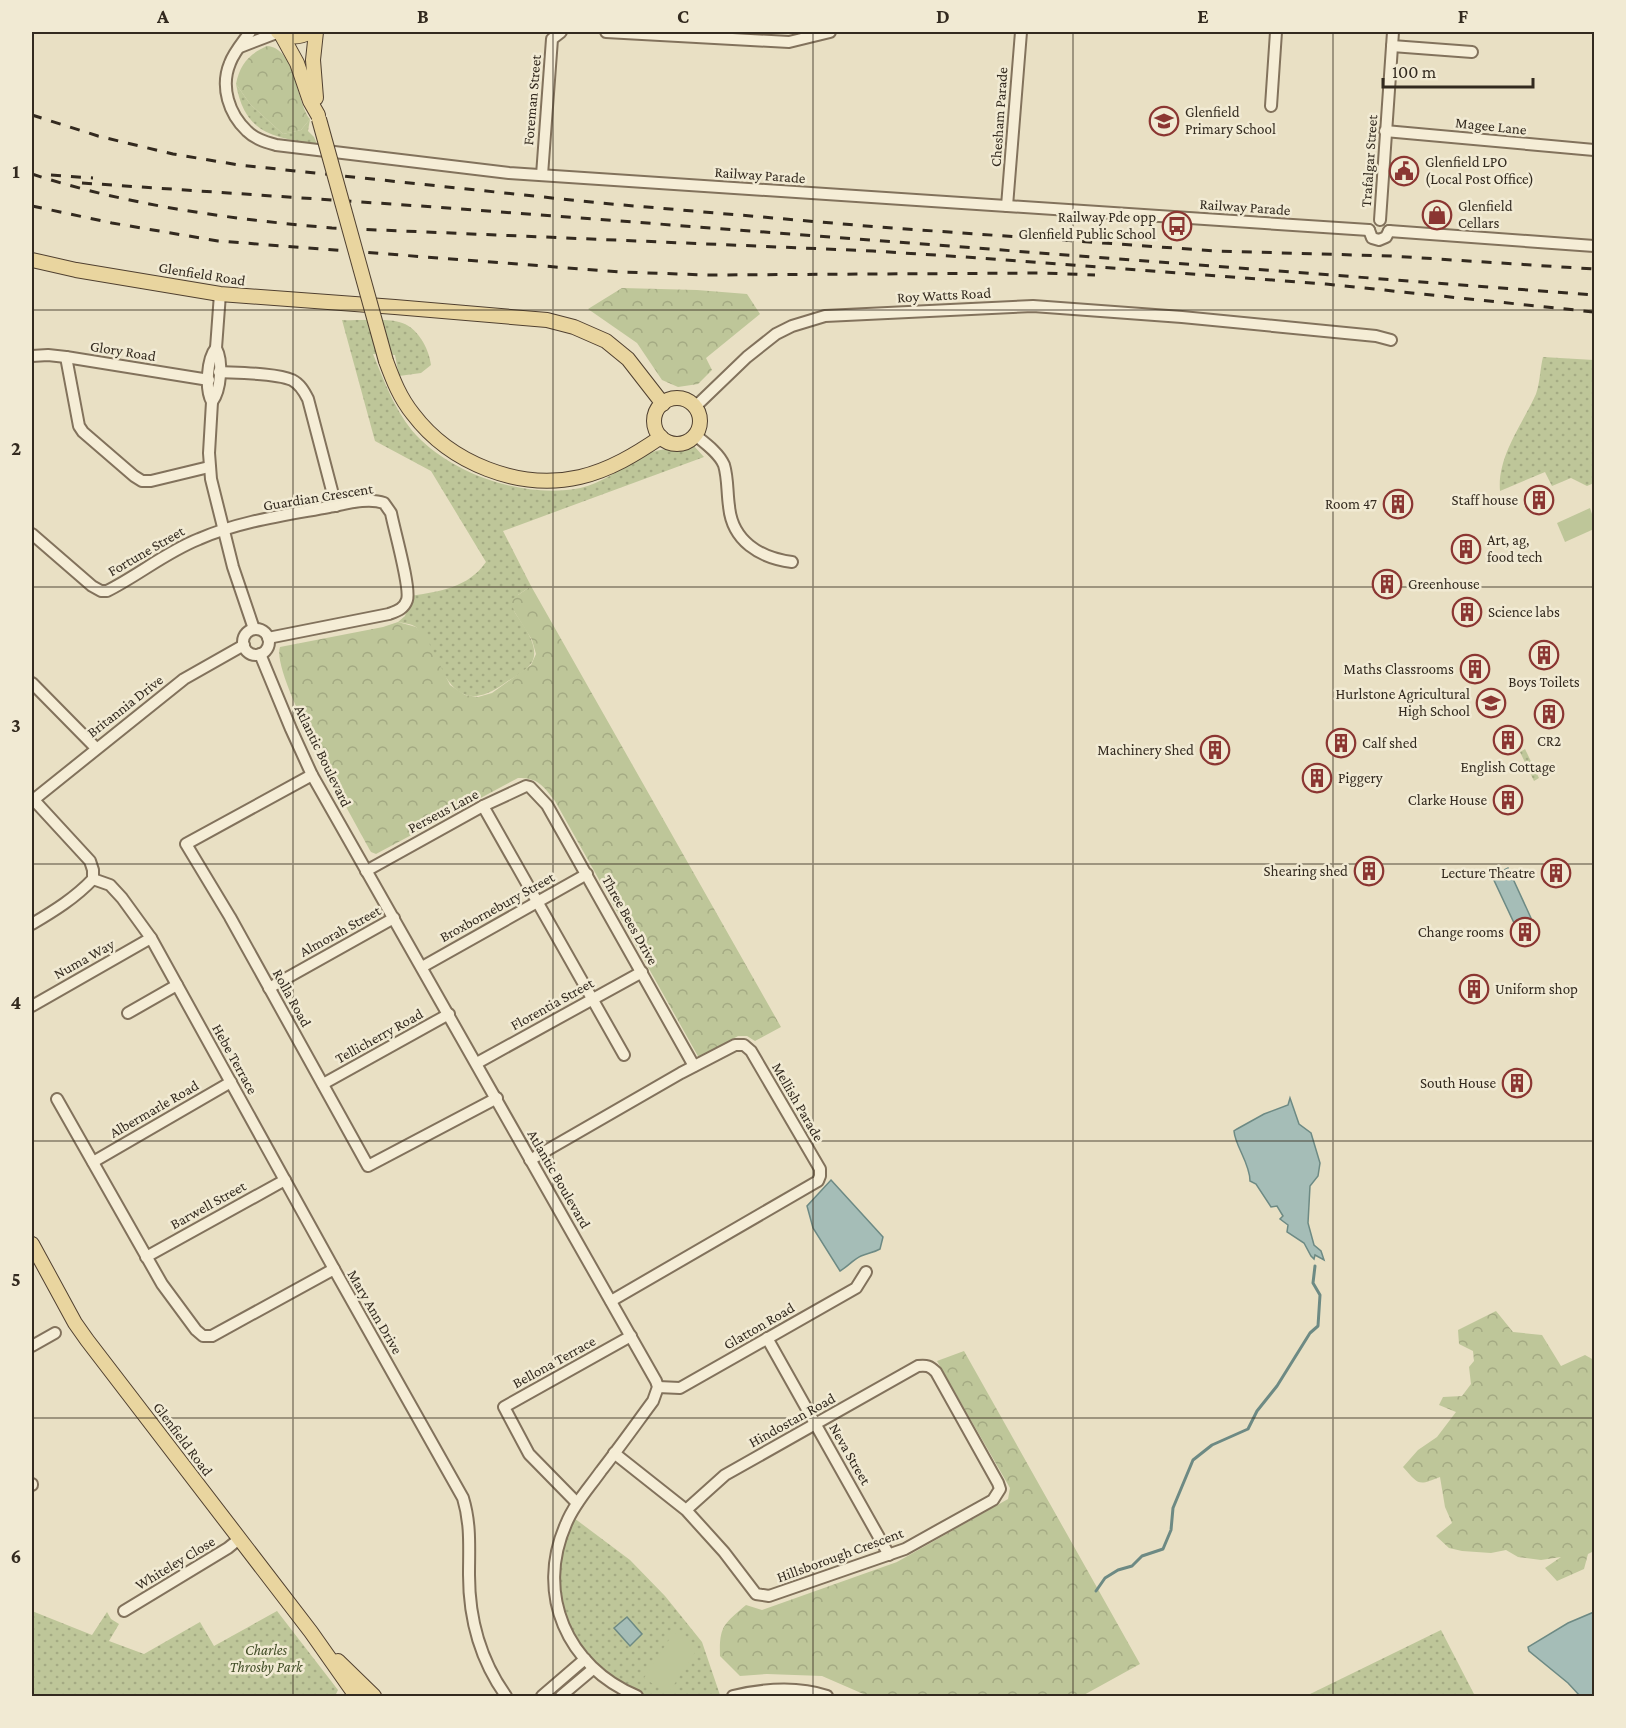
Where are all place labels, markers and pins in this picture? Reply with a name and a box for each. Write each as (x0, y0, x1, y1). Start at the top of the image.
place label: Glenfield Primary School (1185, 104, 1276, 138)
school or university icon: Glenfield Primary School (1148, 105, 1180, 137)
place label: Glenfield LPO (Local Post Office) (1425, 154, 1534, 188)
public building icon: Glenfield LPO (Local Post Office) (1388, 155, 1420, 187)
place label: Glenfield Cellars (1458, 198, 1513, 231)
shop icon: Glenfield Cellars (1421, 199, 1453, 231)
place label: Railway Pde opp Glenfield Public School (1019, 209, 1156, 242)
bus stop icon: Railway Pde opp Glenfield Public School (1161, 210, 1193, 242)
building icon: Staff house (1523, 484, 1555, 516)
building icon: Room 47 (1382, 488, 1414, 520)
place label: Staff house (1452, 492, 1518, 508)
place label: Room 47 (1325, 496, 1377, 512)
place label: Art, ag, food tech (1487, 532, 1543, 565)
building icon: Art, ag, food tech (1450, 533, 1482, 565)
building icon: Greenhouse (1371, 568, 1403, 600)
place label: Greenhouse (1408, 576, 1480, 592)
building icon: Science labs (1451, 596, 1483, 628)
place label: Science labs (1488, 604, 1560, 620)
building icon: Boys Toilets (1528, 639, 1560, 671)
building icon: Maths Classrooms (1459, 653, 1491, 685)
place label: Maths Classrooms (1344, 661, 1454, 677)
place label: Boys Toilets (1508, 674, 1580, 691)
place label: Hurlstone Agricultural High School (1335, 686, 1470, 720)
school or university icon: Hurlstone Agricultural High School (1475, 687, 1507, 719)
building icon: CR2 (1533, 698, 1565, 730)
building icon: English Cottage (1492, 724, 1524, 756)
building icon: Calf shed (1325, 727, 1357, 759)
place label: CR2 (1537, 733, 1561, 749)
building icon: Machinery Shed (1199, 734, 1231, 766)
place label: Calf shed (1362, 735, 1417, 751)
place label: Machinery Shed (1097, 742, 1194, 759)
place label: English Cottage (1461, 759, 1556, 776)
building icon: Piggery (1301, 762, 1333, 794)
place label: Piggery (1338, 770, 1383, 787)
building icon: Clarke House (1492, 784, 1524, 816)
place label: Clarke House (1408, 792, 1487, 808)
building icon: Shearing shed (1353, 855, 1385, 887)
building icon: Lecture Theatre (1540, 857, 1572, 889)
place label: Shearing shed (1264, 863, 1348, 880)
place label: Lecture Theatre (1441, 865, 1535, 881)
building icon: Change rooms (1509, 916, 1541, 948)
place label: Change rooms (1418, 924, 1504, 941)
building icon: Uniform shop (1458, 973, 1490, 1005)
place label: Uniform shop (1495, 981, 1578, 998)
building icon: South House (1501, 1067, 1533, 1099)
place label: South House (1420, 1075, 1496, 1091)

